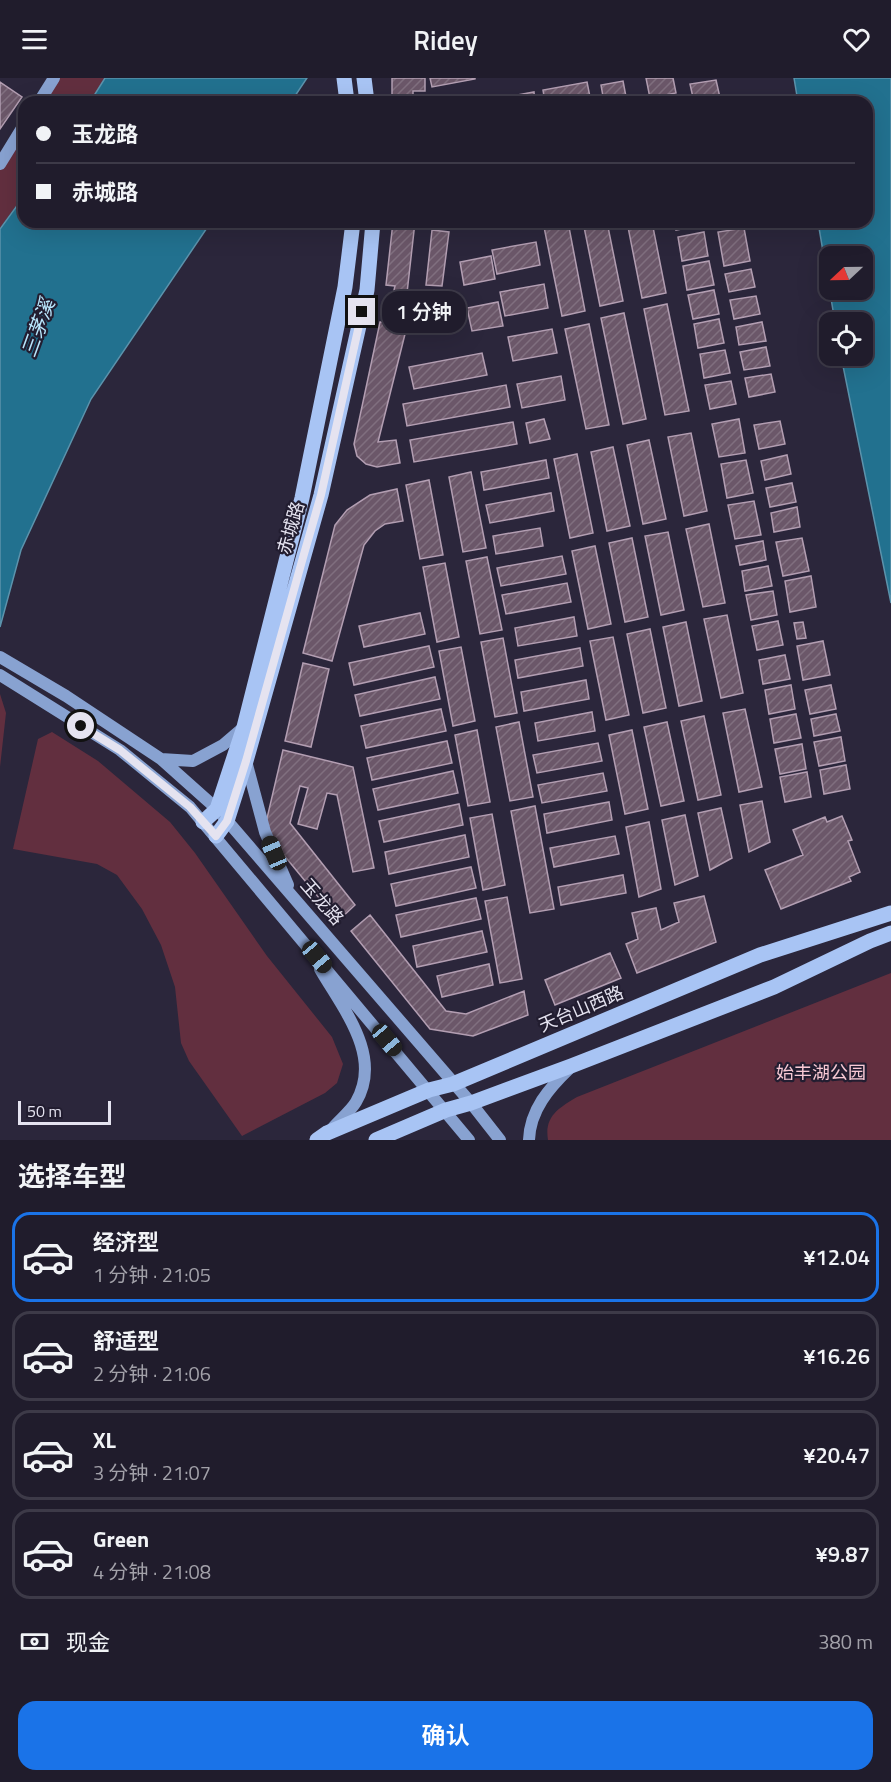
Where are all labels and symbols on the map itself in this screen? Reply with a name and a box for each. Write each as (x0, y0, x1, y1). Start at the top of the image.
north arrow (819, 246, 873, 300)
callout: 1 分钟 (383, 291, 467, 333)
water label: 三茅溪 (13, 292, 63, 361)
route end (348, 298, 375, 325)
street label: 赤城路 (270, 498, 311, 558)
route start (67, 712, 94, 739)
car (259, 833, 289, 873)
street label: 玉龙路 (294, 872, 350, 931)
car (299, 937, 335, 977)
street label: 天台山西路 (534, 979, 628, 1039)
car (369, 1020, 405, 1060)
park label: 始丰湖公园 (776, 1059, 866, 1086)
scale bar (18, 1098, 111, 1126)

